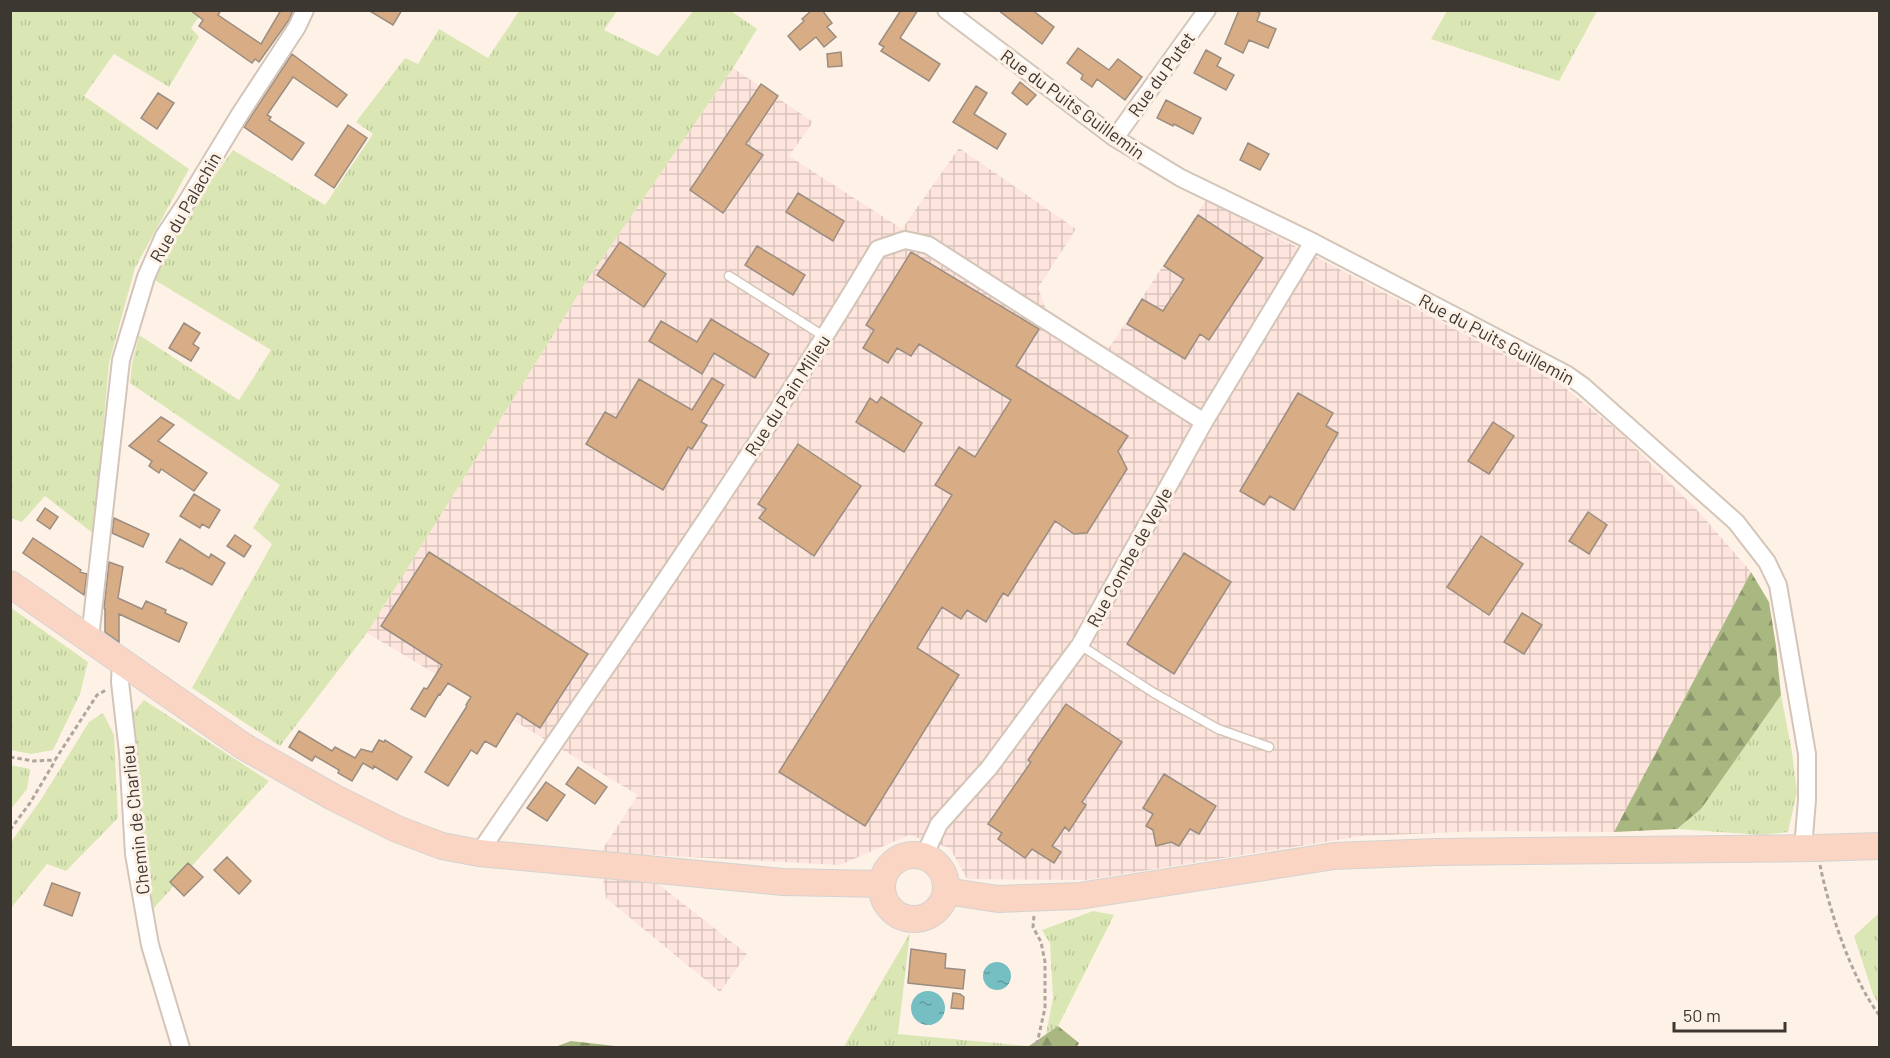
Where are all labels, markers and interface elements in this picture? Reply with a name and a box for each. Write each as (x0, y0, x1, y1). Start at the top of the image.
street label: Rue du Putet (1123, 27, 1199, 121)
street label: Rue du Puits Guillemin (997, 44, 1149, 164)
street label: Rue du Palachin (145, 148, 225, 266)
street label: Rue du Puits Guillemin (1415, 289, 1579, 389)
street label: Rue du Pain Milieu (740, 330, 834, 460)
street label: Rue Combe de Veyle (1081, 483, 1177, 631)
street label: Chemin de Charlieu (116, 744, 154, 896)
scale bar (1674, 995, 1785, 1033)
text: 50 m (1683, 1004, 1721, 1026)

